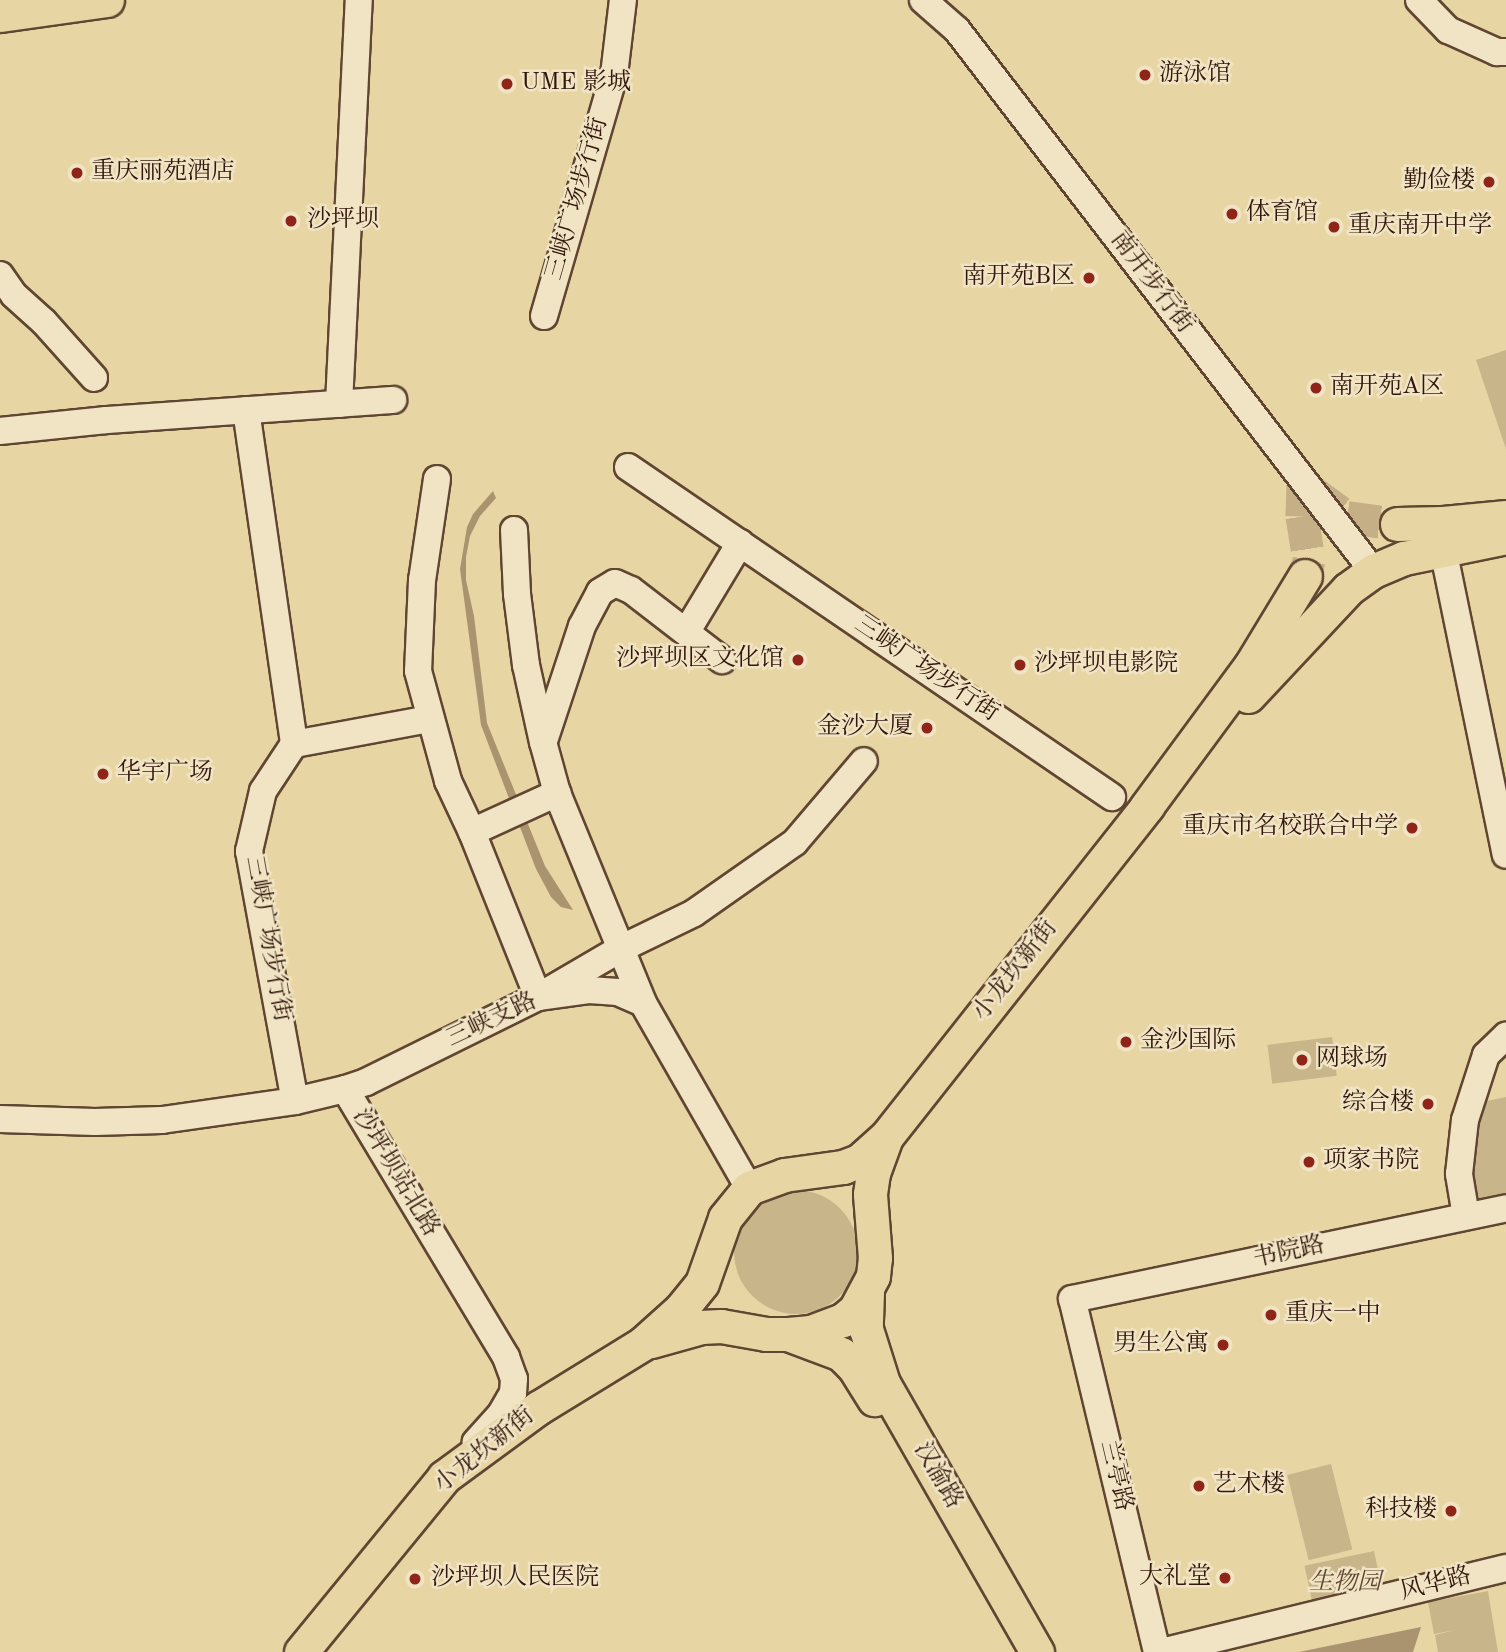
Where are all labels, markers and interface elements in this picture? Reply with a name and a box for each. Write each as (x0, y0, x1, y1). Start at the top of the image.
place label: 游泳馆 (1159, 61, 1231, 89)
marker: 游泳馆 (1137, 67, 1153, 83)
place label: UME 影城 (521, 70, 631, 98)
marker: UME 影城 (499, 76, 515, 92)
street label: 三峡广场步行街 (541, 114, 615, 284)
place label: 重庆丽苑酒店 (91, 159, 235, 187)
marker: 重庆丽苑酒店 (69, 165, 85, 181)
place label: 勤俭楼 (1403, 168, 1475, 196)
marker: 勤俭楼 (1481, 174, 1497, 190)
place label: 体育馆 (1246, 200, 1318, 228)
marker: 体育馆 (1224, 206, 1240, 222)
place label: 沙坪坝 (307, 207, 379, 235)
marker: 沙坪坝 (281, 211, 301, 231)
place label: 重庆南开中学 (1348, 213, 1492, 241)
marker: 重庆南开中学 (1326, 219, 1342, 235)
street label: 南开步行街 (1103, 226, 1199, 340)
place label: 南开苑B区 (962, 264, 1075, 292)
marker: 南开苑B区 (1081, 270, 1097, 286)
place label: 南开苑A区 (1330, 374, 1444, 402)
marker: 南开苑A区 (1308, 380, 1324, 396)
street label: 三峡广场步行街 (848, 611, 1004, 729)
place label: 沙坪坝区文化馆 (616, 646, 784, 674)
place label: 沙坪坝电影院 (1034, 651, 1178, 679)
marker: 沙坪坝区文化馆 (790, 652, 806, 668)
marker: 沙坪坝电影院 (1012, 657, 1028, 673)
place label: 金沙大厦 (817, 714, 913, 742)
marker: 金沙大厦 (919, 720, 935, 736)
place label: 华宇广场 (117, 760, 213, 788)
marker: 华宇广场 (95, 766, 111, 782)
place label: 重庆市名校联合中学 (1182, 814, 1398, 842)
marker: 重庆市名校联合中学 (1404, 820, 1420, 836)
street label: 三峡广场步行街 (238, 854, 296, 1024)
street label: 小龙坎新街 (968, 915, 1064, 1027)
street label: 三峡支路 (442, 988, 542, 1054)
place label: 金沙国际 (1140, 1028, 1236, 1056)
marker: 金沙国际 (1118, 1034, 1134, 1050)
place label: 网球场 (1316, 1046, 1388, 1074)
marker: 网球场 (1294, 1052, 1310, 1068)
place label: 综合楼 (1342, 1090, 1414, 1118)
marker: 综合楼 (1420, 1096, 1436, 1112)
street label: 沙坪坝站北路 (346, 1104, 444, 1242)
place label: 项家书院 (1323, 1148, 1419, 1176)
marker: 项家书院 (1301, 1154, 1317, 1170)
street label: 书院路 (1251, 1231, 1327, 1275)
place label: 重庆一中 (1285, 1301, 1381, 1329)
marker: 重庆一中 (1263, 1307, 1279, 1323)
place label: 男生公寓 (1113, 1331, 1209, 1359)
marker: 男生公寓 (1215, 1337, 1231, 1353)
street label: 小龙坎新街 (429, 1402, 541, 1500)
street label: 汉渝路 (907, 1438, 967, 1514)
street label: 兰亭路 (1093, 1438, 1137, 1514)
place label: 艺术楼 (1213, 1472, 1285, 1500)
marker: 艺术楼 (1191, 1478, 1207, 1494)
place label: 科技楼 (1365, 1497, 1437, 1525)
marker: 科技楼 (1443, 1503, 1459, 1519)
street label: 风华路 (1398, 1562, 1474, 1608)
place label: 大礼堂 (1139, 1564, 1211, 1592)
place label: 沙坪坝人民医院 (431, 1565, 599, 1593)
marker: 沙坪坝人民医院 (405, 1569, 425, 1589)
marker: 大礼堂 (1217, 1570, 1233, 1586)
park label: 生物园 (1309, 1570, 1381, 1598)

